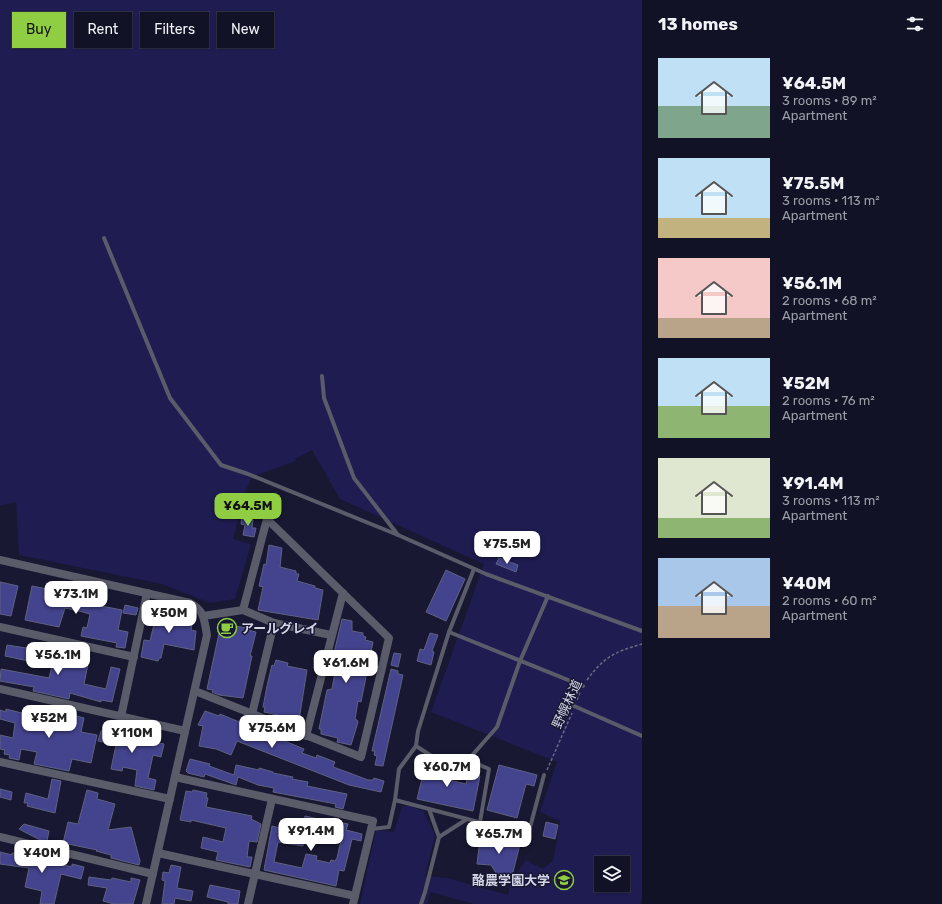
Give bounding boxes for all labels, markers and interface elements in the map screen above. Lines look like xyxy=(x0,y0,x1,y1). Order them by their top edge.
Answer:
chip: Buy xyxy=(12,12,66,48)
chip: Rent xyxy=(74,12,132,48)
chip: Filters xyxy=(140,12,209,48)
chip: New xyxy=(217,12,274,48)
icon: filters xyxy=(904,13,926,35)
text: 13 homes xyxy=(658,14,738,34)
text: ¥64.5M xyxy=(782,73,846,93)
icon: home xyxy=(690,74,738,122)
text: 3 rooms · 89 m² xyxy=(782,93,877,108)
text: Apartment xyxy=(782,108,847,123)
text: ¥75.5M xyxy=(782,173,844,193)
icon: home xyxy=(690,174,738,222)
text: 3 rooms · 113 m² xyxy=(782,193,880,208)
text: Apartment xyxy=(782,208,847,223)
text: ¥56.1M xyxy=(782,273,842,293)
icon: home xyxy=(690,274,738,322)
text: 2 rooms · 68 m² xyxy=(782,293,877,308)
text: Apartment xyxy=(782,308,847,323)
text: ¥52M xyxy=(782,373,830,393)
icon: home xyxy=(690,374,738,422)
text: 2 rooms · 76 m² xyxy=(782,393,875,408)
text: Apartment xyxy=(782,408,847,423)
text: ¥91.4M xyxy=(782,473,843,493)
icon: home xyxy=(690,474,738,522)
pin: ¥64.5M xyxy=(215,493,281,527)
text: 3 rooms · 113 m² xyxy=(782,493,880,508)
text: ¥64.5M xyxy=(223,498,273,513)
text: Apartment xyxy=(782,508,847,523)
pin: ¥75.5M xyxy=(474,531,540,565)
text: ¥75.5M xyxy=(483,536,531,551)
text: ¥40M xyxy=(782,573,831,593)
icon: home xyxy=(690,574,738,622)
pin: ¥73.1M xyxy=(43,581,109,615)
text: ¥73.1M xyxy=(53,586,99,601)
text: 2 rooms · 60 m² xyxy=(782,593,877,608)
pin: ¥50M xyxy=(145,600,193,634)
text: ¥50M xyxy=(151,605,187,620)
text: Apartment xyxy=(782,608,847,623)
cafe icon: アールグレイ xyxy=(216,617,238,639)
place label: アールグレイ xyxy=(241,621,318,636)
pin: ¥56.1M xyxy=(25,642,91,676)
text: ¥56.1M xyxy=(35,647,81,662)
pin: ¥61.6M xyxy=(313,650,379,684)
text: ¥61.6M xyxy=(323,655,369,670)
street label: 野幌林道 xyxy=(549,677,585,731)
pin: ¥52M xyxy=(25,705,73,739)
text: ¥52M xyxy=(31,710,67,725)
pin: ¥75.6M xyxy=(239,715,305,749)
pin: ¥110M xyxy=(104,720,160,754)
text: ¥75.6M xyxy=(248,720,296,735)
text: ¥110M xyxy=(111,725,153,740)
pin: ¥60.7M xyxy=(414,754,480,788)
text: ¥60.7M xyxy=(423,759,471,774)
pin: ¥91.4M xyxy=(278,818,344,852)
pin: ¥65.7M xyxy=(466,821,532,855)
text: ¥91.4M xyxy=(288,823,335,838)
text: ¥65.7M xyxy=(475,826,523,841)
pin: ¥40M xyxy=(18,840,66,874)
text: ¥40M xyxy=(23,845,61,860)
map controls xyxy=(594,856,630,892)
button: layers xyxy=(594,856,630,892)
school or university icon: 酪農学園大学 xyxy=(553,869,575,891)
place label: 酪農学園大学 xyxy=(472,873,550,888)

